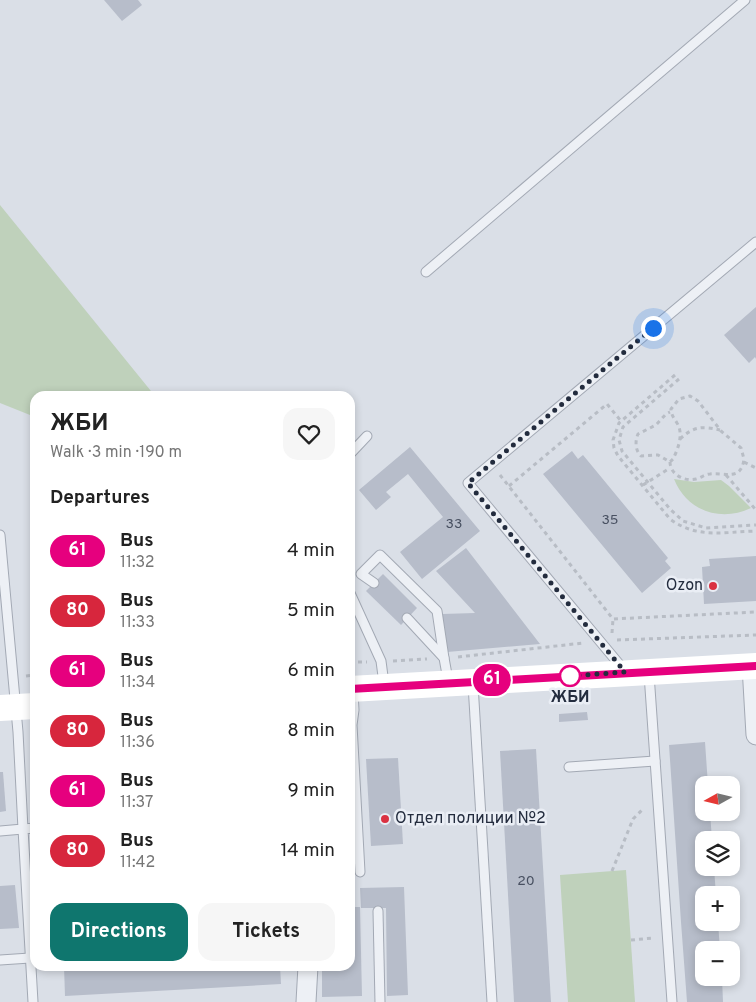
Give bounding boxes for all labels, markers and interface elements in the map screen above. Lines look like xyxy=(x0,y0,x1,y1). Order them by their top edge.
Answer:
your location xyxy=(641,316,666,341)
button: heart xyxy=(283,408,335,460)
text: ЖБИ xyxy=(50,409,109,439)
text: Walk · 3 min · 190 m xyxy=(50,443,182,463)
text: Departures xyxy=(50,486,150,510)
house number: 35 xyxy=(601,512,619,529)
house number: 33 xyxy=(446,516,462,533)
text: Bus xyxy=(120,529,154,553)
text: 61 xyxy=(68,539,87,562)
text: 4 min xyxy=(287,539,335,563)
text: 11:32 xyxy=(120,553,155,573)
place label: Ozon xyxy=(666,576,703,596)
marker: Ozon xyxy=(707,580,719,592)
text: Bus xyxy=(120,589,154,613)
text: 80 xyxy=(66,599,89,622)
text: 5 min xyxy=(287,599,335,623)
text: 11:33 xyxy=(120,613,155,633)
text: Bus xyxy=(120,649,154,673)
text: 61 xyxy=(68,659,87,682)
text: 6 min xyxy=(288,659,335,683)
line badge: 61 xyxy=(470,664,514,696)
marker: ЖБИ xyxy=(559,665,581,687)
text: 61 xyxy=(483,668,501,691)
text: 11:34 xyxy=(120,673,155,693)
place label: ЖБИ xyxy=(550,688,590,708)
text: Bus xyxy=(120,709,154,733)
text: 80 xyxy=(66,719,89,742)
text: 8 min xyxy=(287,719,335,743)
text: 11:36 xyxy=(120,733,155,753)
text: Bus xyxy=(120,769,154,793)
north arrow xyxy=(695,776,740,821)
map controls xyxy=(695,776,740,986)
text: 61 xyxy=(68,779,87,802)
text: 9 min xyxy=(288,779,335,803)
text: 11:37 xyxy=(120,793,153,813)
place label: Отдел полиции №2 xyxy=(395,809,546,829)
marker: Отдел полиции №2 xyxy=(379,813,391,825)
text: Bus xyxy=(120,829,154,853)
button: layers xyxy=(695,831,740,876)
text: 80 xyxy=(66,839,89,862)
text: 14 min xyxy=(280,839,335,863)
text: 11:42 xyxy=(120,853,155,873)
house number: 20 xyxy=(517,873,535,890)
button: + xyxy=(695,886,740,931)
button: Directions xyxy=(50,903,188,961)
button: Tickets xyxy=(198,903,335,961)
button: − xyxy=(695,941,740,986)

